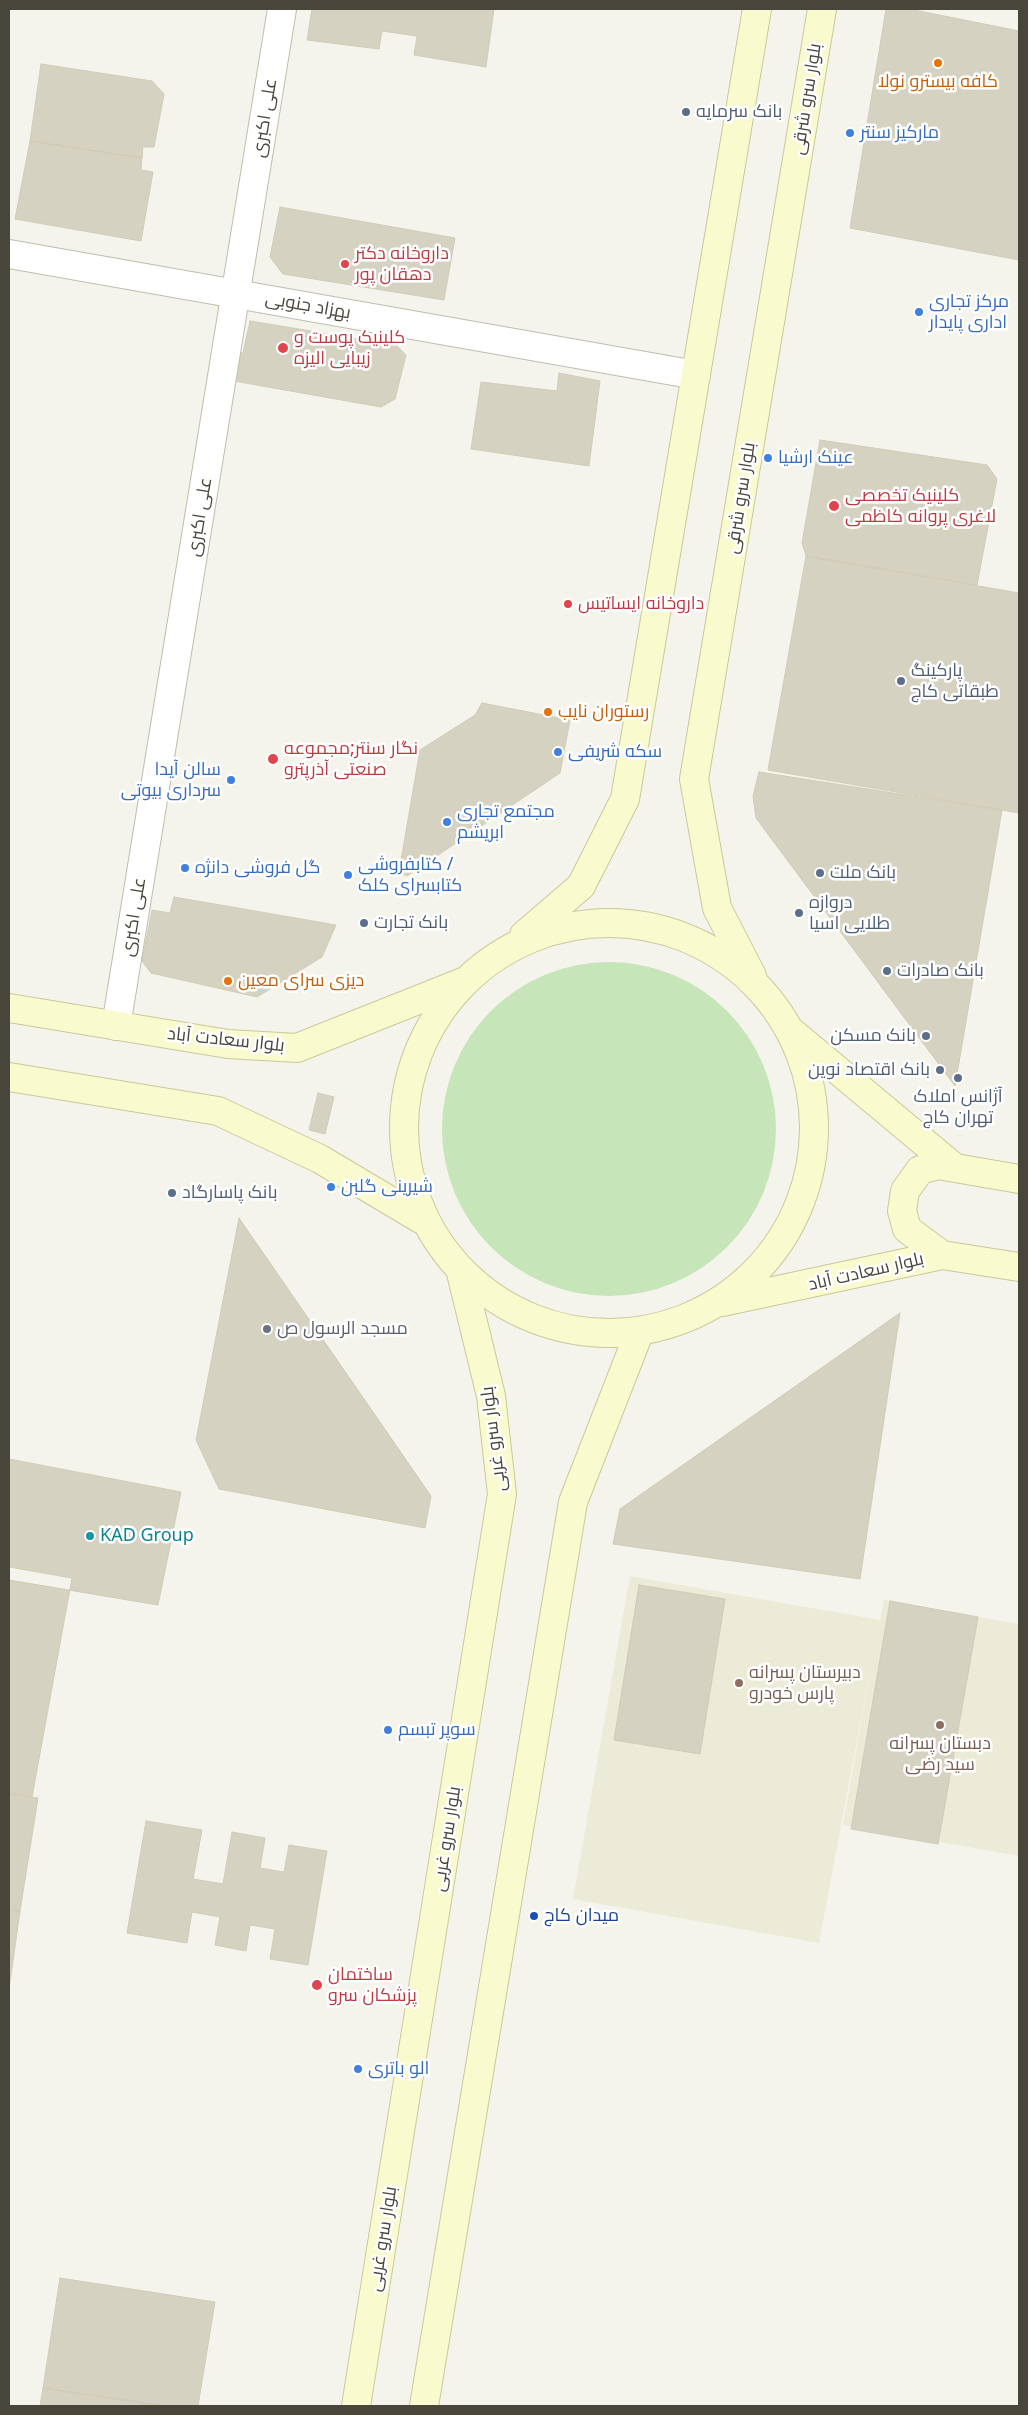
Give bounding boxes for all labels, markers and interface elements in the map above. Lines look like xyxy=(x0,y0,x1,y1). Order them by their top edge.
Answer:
street label: بلوار سرو شرقی xyxy=(788,42,826,156)
marker: کافه بیسترو نولا xyxy=(932,57,944,69)
place label: کافه بیسترو نولا xyxy=(878,71,998,93)
street label: علی اکبری xyxy=(248,77,282,159)
place label: بانک سرمایه xyxy=(696,101,782,123)
marker: بانک سرمایه xyxy=(680,106,692,118)
place label: مارکیز سنتر xyxy=(860,122,939,144)
marker: مارکیز سنتر xyxy=(844,127,856,139)
place label: داروخانه دکتر دهقان پور xyxy=(355,243,449,286)
marker: داروخانه دکتر دهقان پور xyxy=(339,258,351,270)
street label: بهزاد جنوبی xyxy=(263,288,353,324)
place label: مرکز تجاری اداری پایدار xyxy=(929,291,1009,334)
marker: مرکز تجاری اداری پایدار xyxy=(913,306,925,318)
place label: کلینیک پوست و زیبایی الیزه xyxy=(294,327,405,369)
marker: کلینیک پوست و زیبایی الیزه xyxy=(276,341,290,355)
street label: بلوار سرو شرقی xyxy=(722,441,760,555)
place label: عینک ارشیا xyxy=(778,447,854,469)
marker: عینک ارشیا xyxy=(762,452,774,464)
street label: علی اکبری xyxy=(183,476,217,558)
place label: کلینیک تخصصی لاغری پروانه کاظمی xyxy=(845,485,996,528)
marker: کلینیک تخصصی لاغری پروانه کاظمی xyxy=(827,499,841,513)
place label: داروخانه ایساتیس xyxy=(578,593,704,615)
marker: داروخانه ایساتیس xyxy=(562,598,574,610)
place label: پارکینگ طبقاتی کاج xyxy=(911,660,999,702)
marker: پارکینگ طبقاتی کاج xyxy=(895,675,907,687)
place label: رستوران نایب xyxy=(558,701,649,723)
marker: رستوران نایب xyxy=(542,706,554,718)
place label: نگار سنتر;مجموعه صنعتی آذرپترو xyxy=(284,738,418,781)
place label: سکه شریفی xyxy=(568,741,662,763)
marker: سکه شریفی xyxy=(552,746,564,758)
marker: نگار سنتر;مجموعه صنعتی آذرپترو xyxy=(266,752,280,766)
place label: سالن آیدا سرداری بیوتی xyxy=(121,759,221,802)
marker: سالن آیدا سرداری بیوتی xyxy=(225,774,237,786)
place label: مجتمع تجاری ابریشم xyxy=(457,801,555,844)
marker: مجتمع تجاری ابریشم xyxy=(441,816,453,828)
place label: کتابفروشی / کتابسرای کلک xyxy=(358,854,462,896)
place label: گل فروشی دانژه xyxy=(195,857,320,879)
marker: گل فروشی دانژه xyxy=(179,862,191,874)
place label: بانک ملت xyxy=(830,862,896,884)
marker: بانک ملت xyxy=(814,867,826,879)
marker: کتابفروشی / کتابسرای کلک xyxy=(342,869,354,881)
street label: علی اکبری xyxy=(117,876,151,958)
place label: دروازه طلایی اسیا xyxy=(809,892,890,934)
marker: دروازه طلایی اسیا xyxy=(793,907,805,919)
place label: بانک تجارت xyxy=(374,912,448,934)
marker: بانک تجارت xyxy=(358,917,370,929)
place label: بانک صادرات xyxy=(897,960,984,982)
marker: بانک صادرات xyxy=(881,965,893,977)
place label: دیزی سرای معین xyxy=(238,970,364,992)
marker: دیزی سرای معین xyxy=(222,975,234,987)
street label: بلوار سعادت آباد xyxy=(166,1023,286,1057)
place label: بانک مسکن xyxy=(830,1025,916,1047)
marker: بانک مسکن xyxy=(920,1030,932,1042)
place label: بانک اقتصاد نوین xyxy=(808,1059,930,1081)
marker: بانک اقتصاد نوین xyxy=(934,1064,946,1076)
marker: آژانس املاک تهران کاج xyxy=(952,1072,964,1084)
place label: آژانس املاک تهران کاج xyxy=(914,1086,1002,1128)
place label: شیرینی گلبن xyxy=(341,1176,433,1198)
marker: شیرینی گلبن xyxy=(325,1181,337,1193)
place label: بانک پاسارگاد xyxy=(182,1182,278,1204)
marker: بانک پاسارگاد xyxy=(166,1187,178,1199)
street label: بلوار سعادت آباد xyxy=(806,1248,926,1296)
place label: مسجد الرسول ص xyxy=(277,1318,408,1340)
marker: مسجد الرسول ص xyxy=(261,1323,273,1335)
street label: بلوار سرو غربی xyxy=(477,1385,511,1493)
place label: KAD Group xyxy=(100,1525,194,1547)
marker: KAD Group xyxy=(84,1530,96,1542)
place label: دبیرستان پسرانه پارس خودرو xyxy=(749,1662,861,1705)
marker: دبیرستان پسرانه پارس خودرو xyxy=(733,1677,745,1689)
place label: سوپر تبسم xyxy=(398,1719,476,1741)
marker: دبستان پسرانه سید رضی xyxy=(934,1719,946,1731)
marker: سوپر تبسم xyxy=(382,1724,394,1736)
place label: دبستان پسرانه سید رضی xyxy=(889,1733,991,1776)
street label: بلوار سرو غربی xyxy=(428,1785,466,1893)
place label: میدان کاج xyxy=(544,1905,619,1927)
marker: میدان کاج xyxy=(528,1910,540,1922)
place label: ساختمان پزشکان سرو xyxy=(328,1964,417,2006)
marker: ساختمان پزشکان سرو xyxy=(310,1978,324,1992)
place label: الو باتری xyxy=(368,2058,429,2080)
marker: الو باتری xyxy=(352,2063,364,2075)
street label: بلوار سرو غربی xyxy=(364,2185,402,2293)

